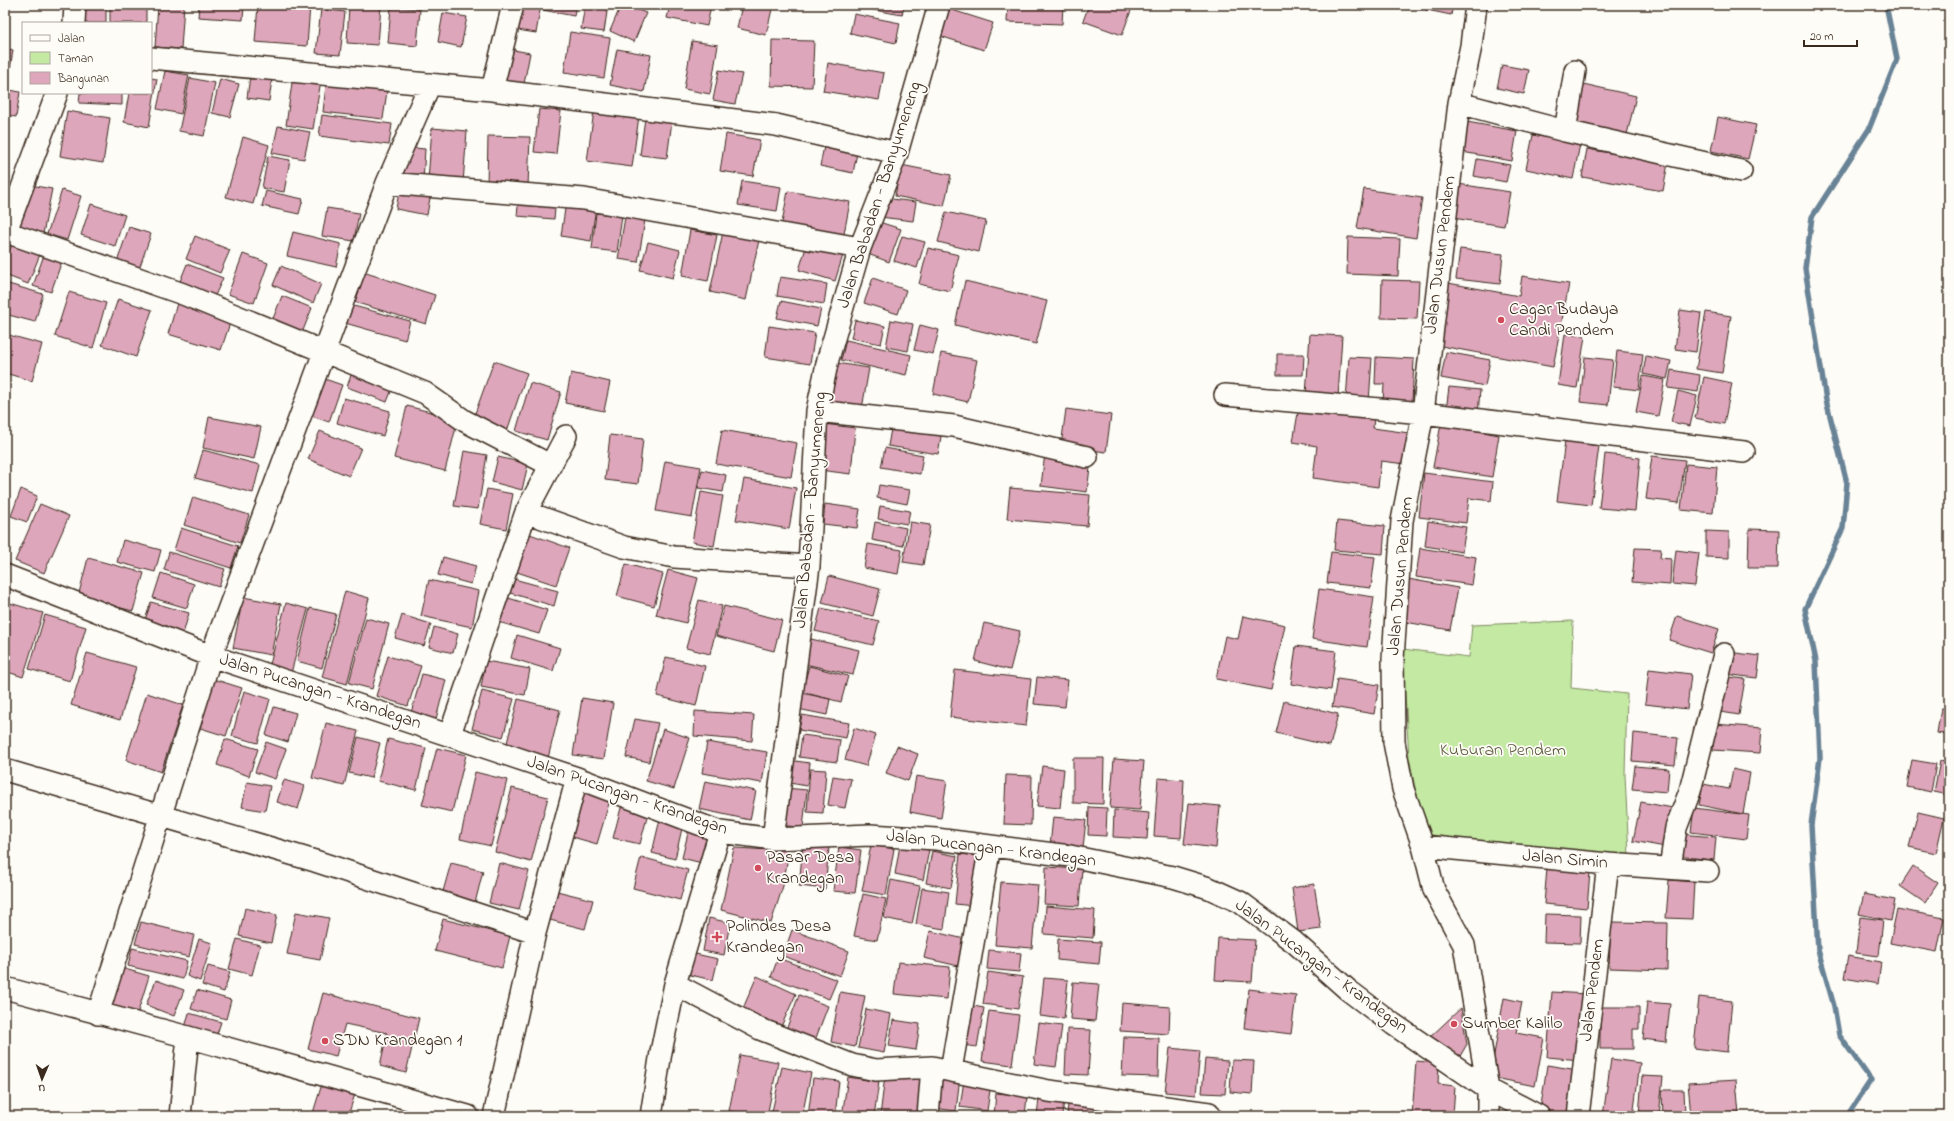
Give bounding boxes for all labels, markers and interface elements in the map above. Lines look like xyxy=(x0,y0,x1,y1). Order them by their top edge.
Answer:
legend xyxy=(22,22,152,94)
scale bar xyxy=(1804,22,1857,48)
text: 20 m xyxy=(1810,28,1833,46)
text: Jalan xyxy=(58,30,85,48)
text: Taman xyxy=(58,50,93,68)
text: Bangunan xyxy=(57,70,109,89)
street label: Jalan Babadan - Banyumeneng xyxy=(831,78,930,312)
street label: Jalan Dusun Pendem xyxy=(1418,174,1464,336)
place label: Cagar Budaya Candi Pendem xyxy=(1509,297,1618,344)
marker: Cagar Budaya Candi Pendem xyxy=(1496,315,1506,325)
street label: Jalan Babadan - Banyumeneng xyxy=(788,391,835,629)
street label: Jalan Dusun Pendem xyxy=(1381,495,1421,656)
street label: Jalan Pucangan - Krandegan xyxy=(215,647,424,738)
park label: Kuburan Pendem xyxy=(1440,738,1566,764)
street label: Jalan Pucangan - Krandegan xyxy=(523,749,731,844)
street label: Jalan Pucangan - Krandegan xyxy=(885,823,1097,876)
street label: Jalan Simin xyxy=(1521,843,1609,877)
place label: Pasar Desa Krandegan xyxy=(766,845,854,893)
marker: Pasar Desa Krandegan xyxy=(753,863,763,873)
street label: Jalan Pucangan - Krandegan xyxy=(1228,893,1413,1042)
place label: Polindes Desa Krandegan xyxy=(726,914,831,962)
marker: Polindes Desa Krandegan xyxy=(711,931,723,943)
street label: Jalan Pendem xyxy=(1574,937,1612,1043)
place label: Sumber Kalilo xyxy=(1462,1011,1563,1037)
marker: Sumber Kalilo xyxy=(1449,1019,1459,1029)
place label: SDN Krandegan 1 xyxy=(333,1028,463,1055)
marker: SDN Krandegan 1 xyxy=(320,1036,330,1046)
north arrow xyxy=(22,1059,62,1099)
text: U xyxy=(38,1080,45,1096)

